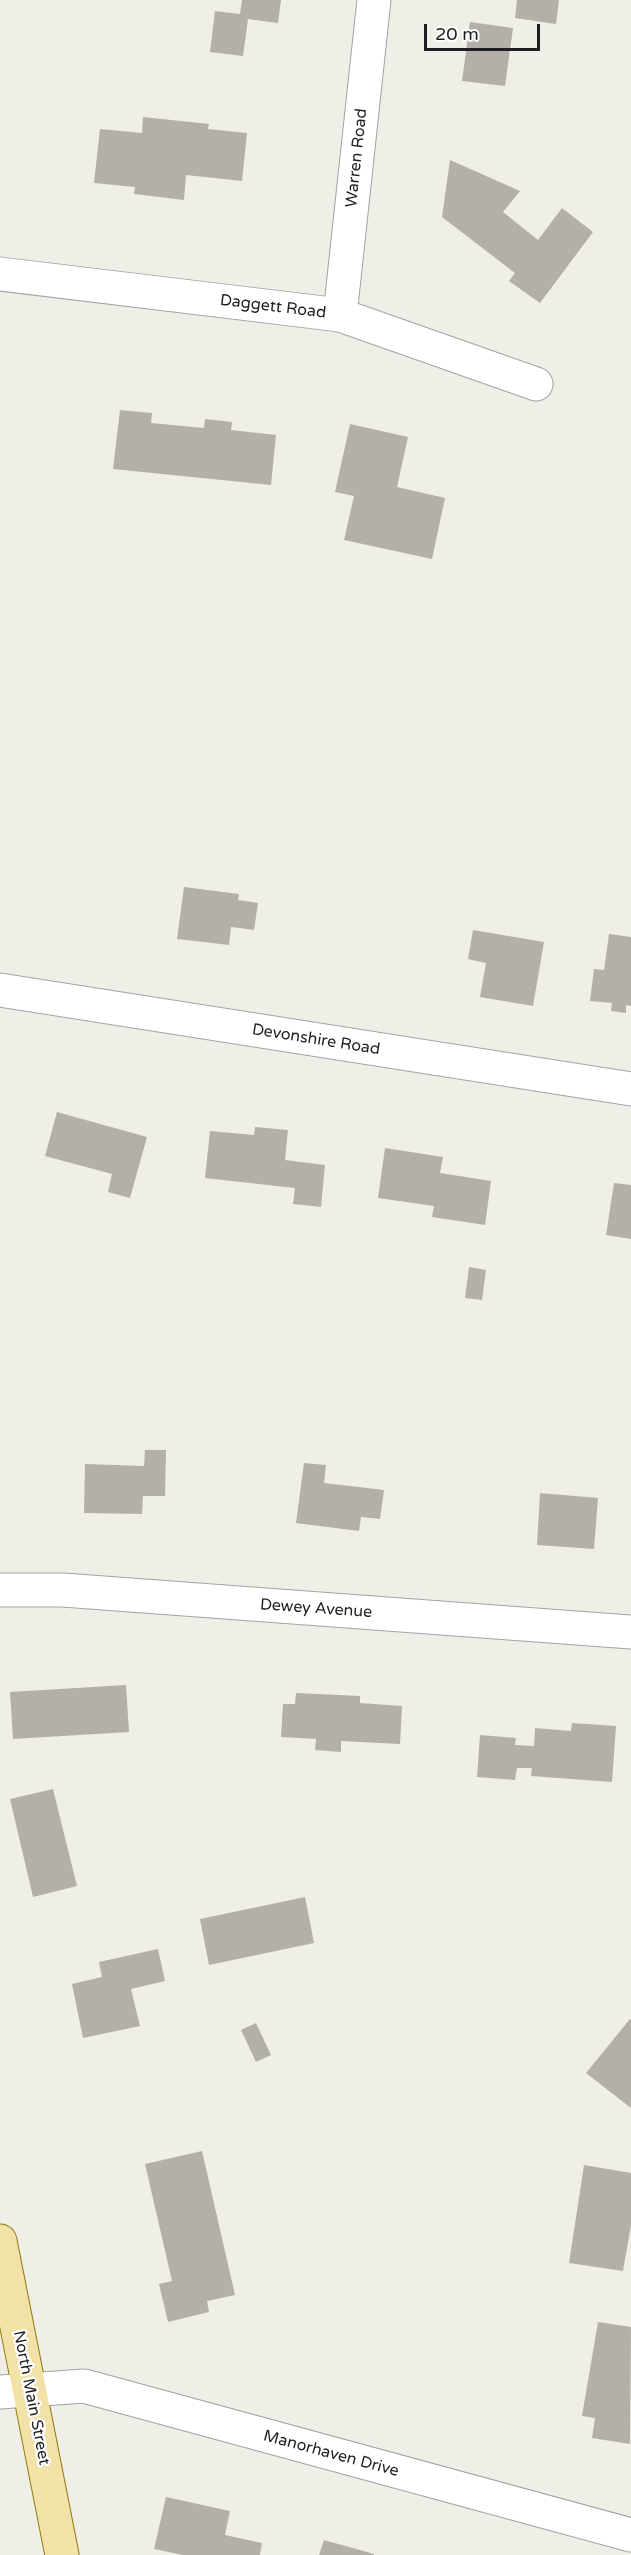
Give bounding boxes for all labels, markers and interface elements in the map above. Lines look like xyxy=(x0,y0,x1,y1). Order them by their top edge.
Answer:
scale bar xyxy=(427,12,542,50)
text: 20 m xyxy=(435,23,479,45)
street label: Warren Road xyxy=(342,107,372,209)
street label: Daggett Road xyxy=(219,291,327,323)
street label: Devonshire Road xyxy=(251,1020,381,1060)
street label: Dewey Avenue xyxy=(259,1596,373,1622)
street label: North Main Street xyxy=(9,2329,53,2467)
street label: Manorhaven Drive xyxy=(261,2427,401,2481)

